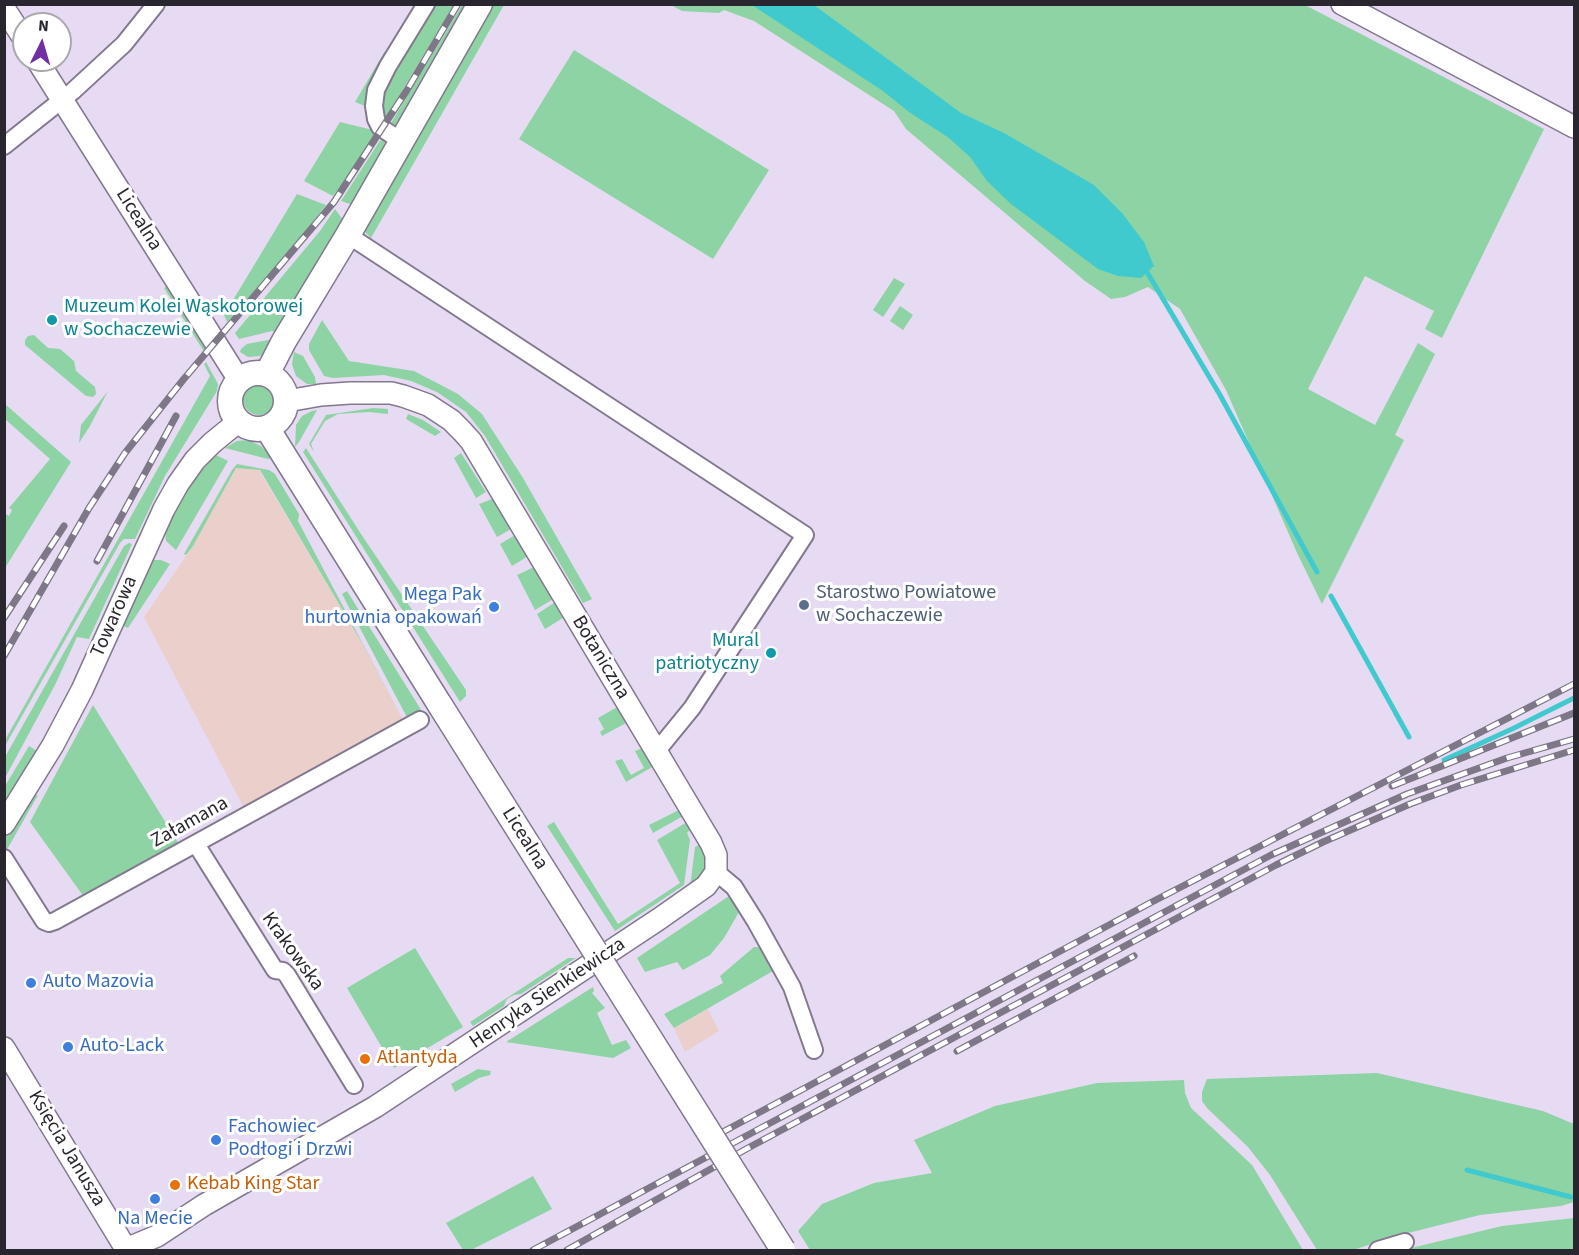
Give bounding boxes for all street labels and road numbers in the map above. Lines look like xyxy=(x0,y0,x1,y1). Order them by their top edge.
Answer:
street label: Licealna xyxy=(109,184,167,256)
street label: Towarowa xyxy=(87,573,143,661)
street label: Botaniczna xyxy=(566,612,634,704)
street label: Załamana xyxy=(147,792,233,854)
street label: Licealna xyxy=(495,803,553,875)
street label: Krakowska xyxy=(256,908,328,996)
street label: Henryka Sienkiewicza xyxy=(466,933,630,1055)
street label: Księcia Janusza xyxy=(22,1087,110,1211)

